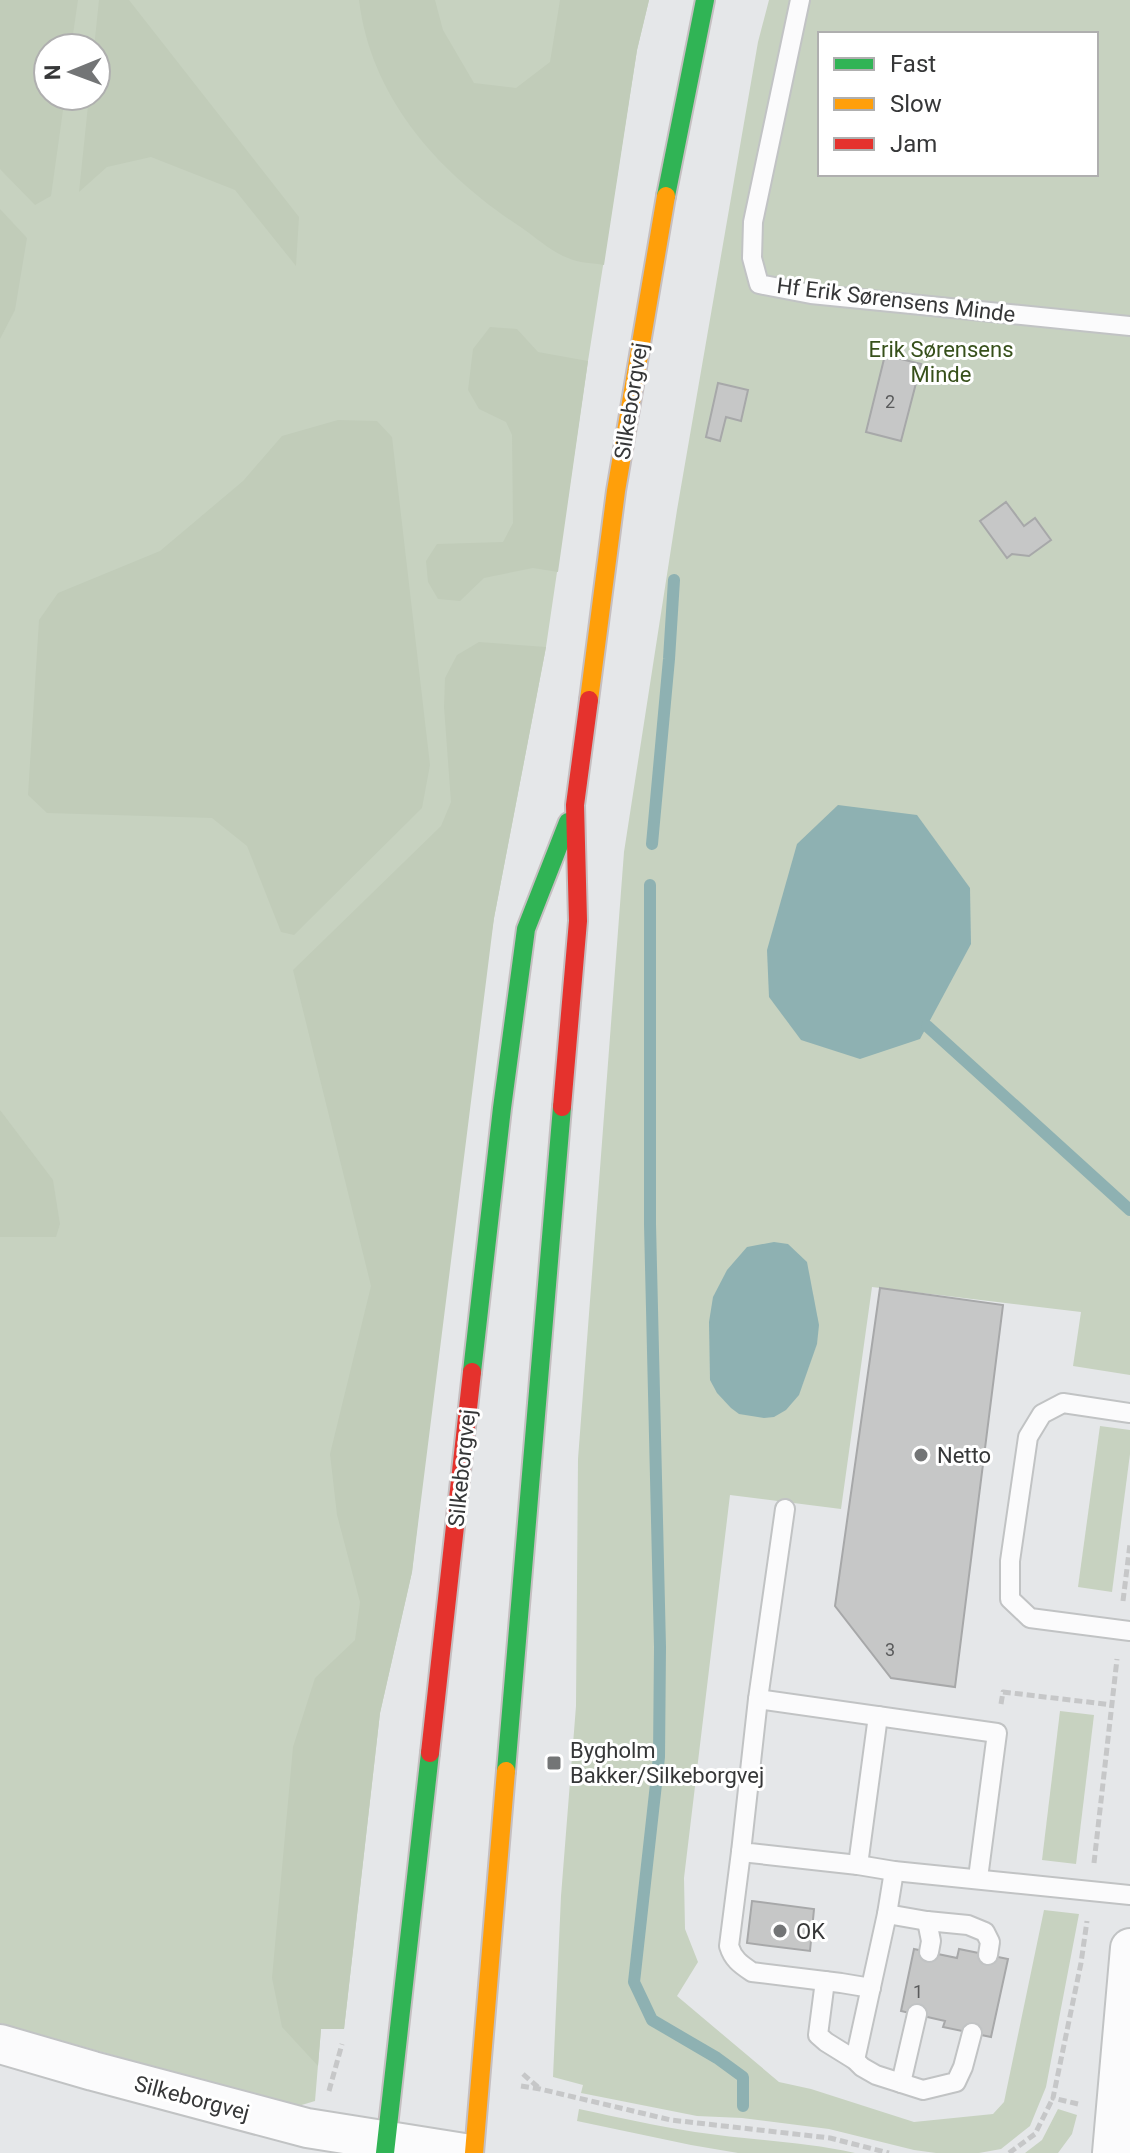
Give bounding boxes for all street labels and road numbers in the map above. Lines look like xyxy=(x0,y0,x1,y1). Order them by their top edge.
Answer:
street label: Hf Erik Sørensens Minde xyxy=(775,273,1017,327)
street label: Silkeborgvej xyxy=(609,341,653,461)
street label: Silkeborgvej xyxy=(443,1408,481,1528)
street label: Silkeborgvej xyxy=(132,2071,252,2125)

